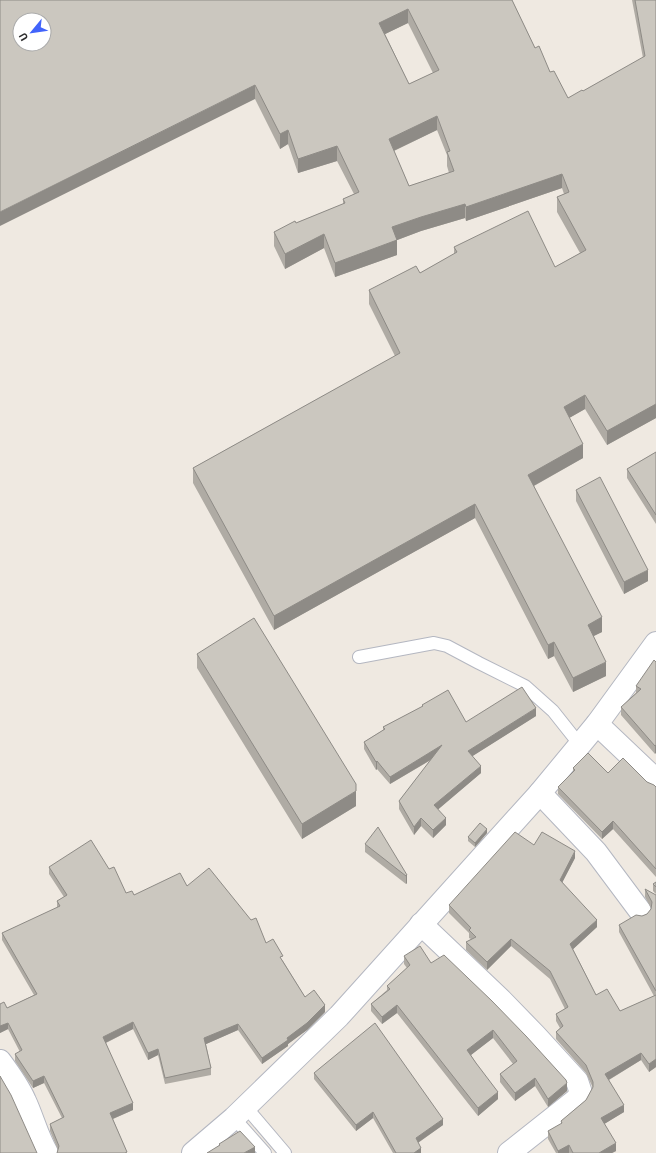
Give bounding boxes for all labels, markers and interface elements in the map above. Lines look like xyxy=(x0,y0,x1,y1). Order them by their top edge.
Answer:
north arrow xyxy=(12,12,52,52)
text: U xyxy=(15,31,30,43)

